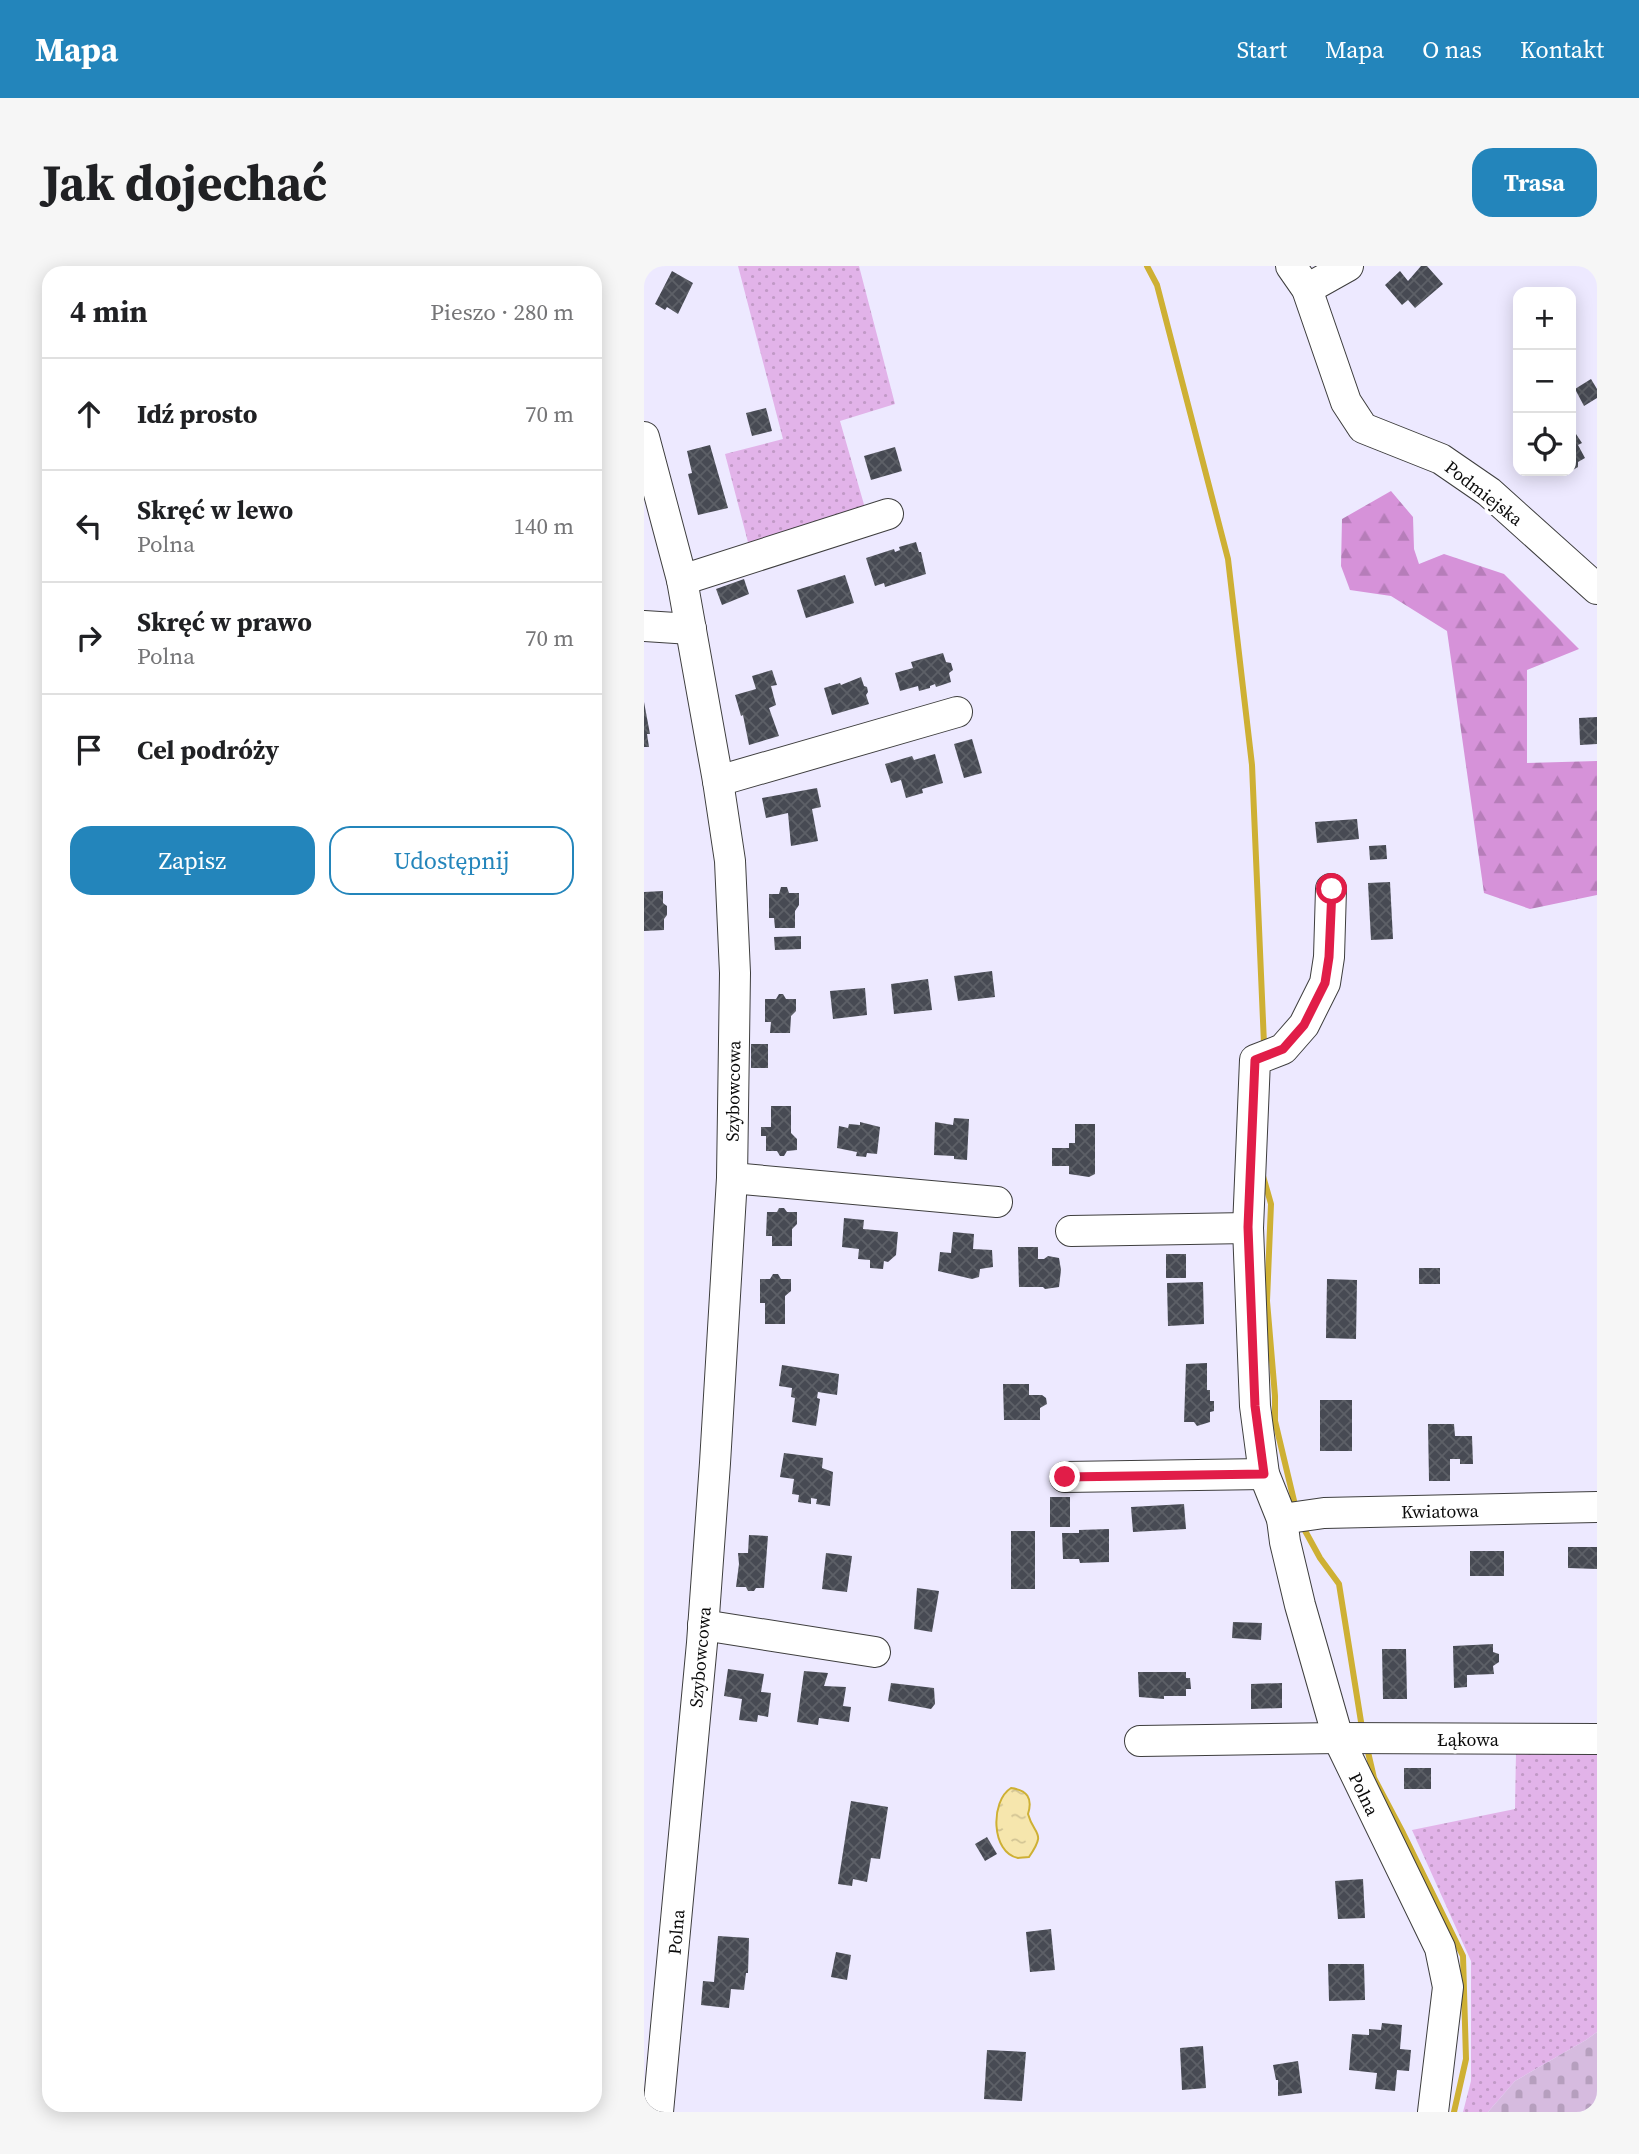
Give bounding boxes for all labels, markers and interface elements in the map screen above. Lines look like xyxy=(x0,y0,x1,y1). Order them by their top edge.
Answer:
text: Mapa xyxy=(35,27,118,72)
text: Start xyxy=(1237,33,1287,66)
text: Mapa xyxy=(1325,33,1384,66)
text: O nas xyxy=(1422,33,1482,66)
text: Kontakt xyxy=(1520,33,1604,66)
button: Trasa xyxy=(1472,148,1597,217)
text: Jak dojechać xyxy=(42,149,327,216)
map controls xyxy=(1513,287,1576,476)
button: + xyxy=(1513,287,1576,350)
text: 4 min xyxy=(70,291,148,332)
text: Pieszo · 280 m xyxy=(430,296,574,328)
button: − xyxy=(1513,350,1576,413)
icon: ahead xyxy=(70,395,108,433)
text: Idź prosto xyxy=(137,396,257,432)
text: 70 m xyxy=(525,398,574,430)
button: locate xyxy=(1513,413,1576,476)
street label: Podmiejska xyxy=(1440,455,1529,532)
text: Skręć w lewo xyxy=(137,492,293,528)
icon: left xyxy=(70,507,108,545)
text: 140 m xyxy=(513,510,574,542)
text: Polna xyxy=(137,528,195,560)
text: Skręć w prawo xyxy=(137,604,312,640)
icon: right xyxy=(70,619,108,657)
text: 70 m xyxy=(525,622,574,654)
text: Polna xyxy=(137,640,195,672)
icon: arrive xyxy=(70,731,108,769)
text: Cel podróży xyxy=(137,732,279,768)
button: Zapisz xyxy=(70,826,315,895)
button: Udostępnij xyxy=(329,826,574,895)
route start xyxy=(1316,873,1347,904)
street label: Szybowcowa xyxy=(720,1039,746,1142)
route end xyxy=(1049,1461,1080,1492)
street label: Kwiatowa xyxy=(1401,1498,1480,1524)
street label: Szybowcowa xyxy=(683,1605,717,1709)
street label: Łąkowa xyxy=(1437,1727,1500,1752)
street label: Polna xyxy=(1343,1768,1386,1821)
street label: Polna xyxy=(662,1907,691,1956)

